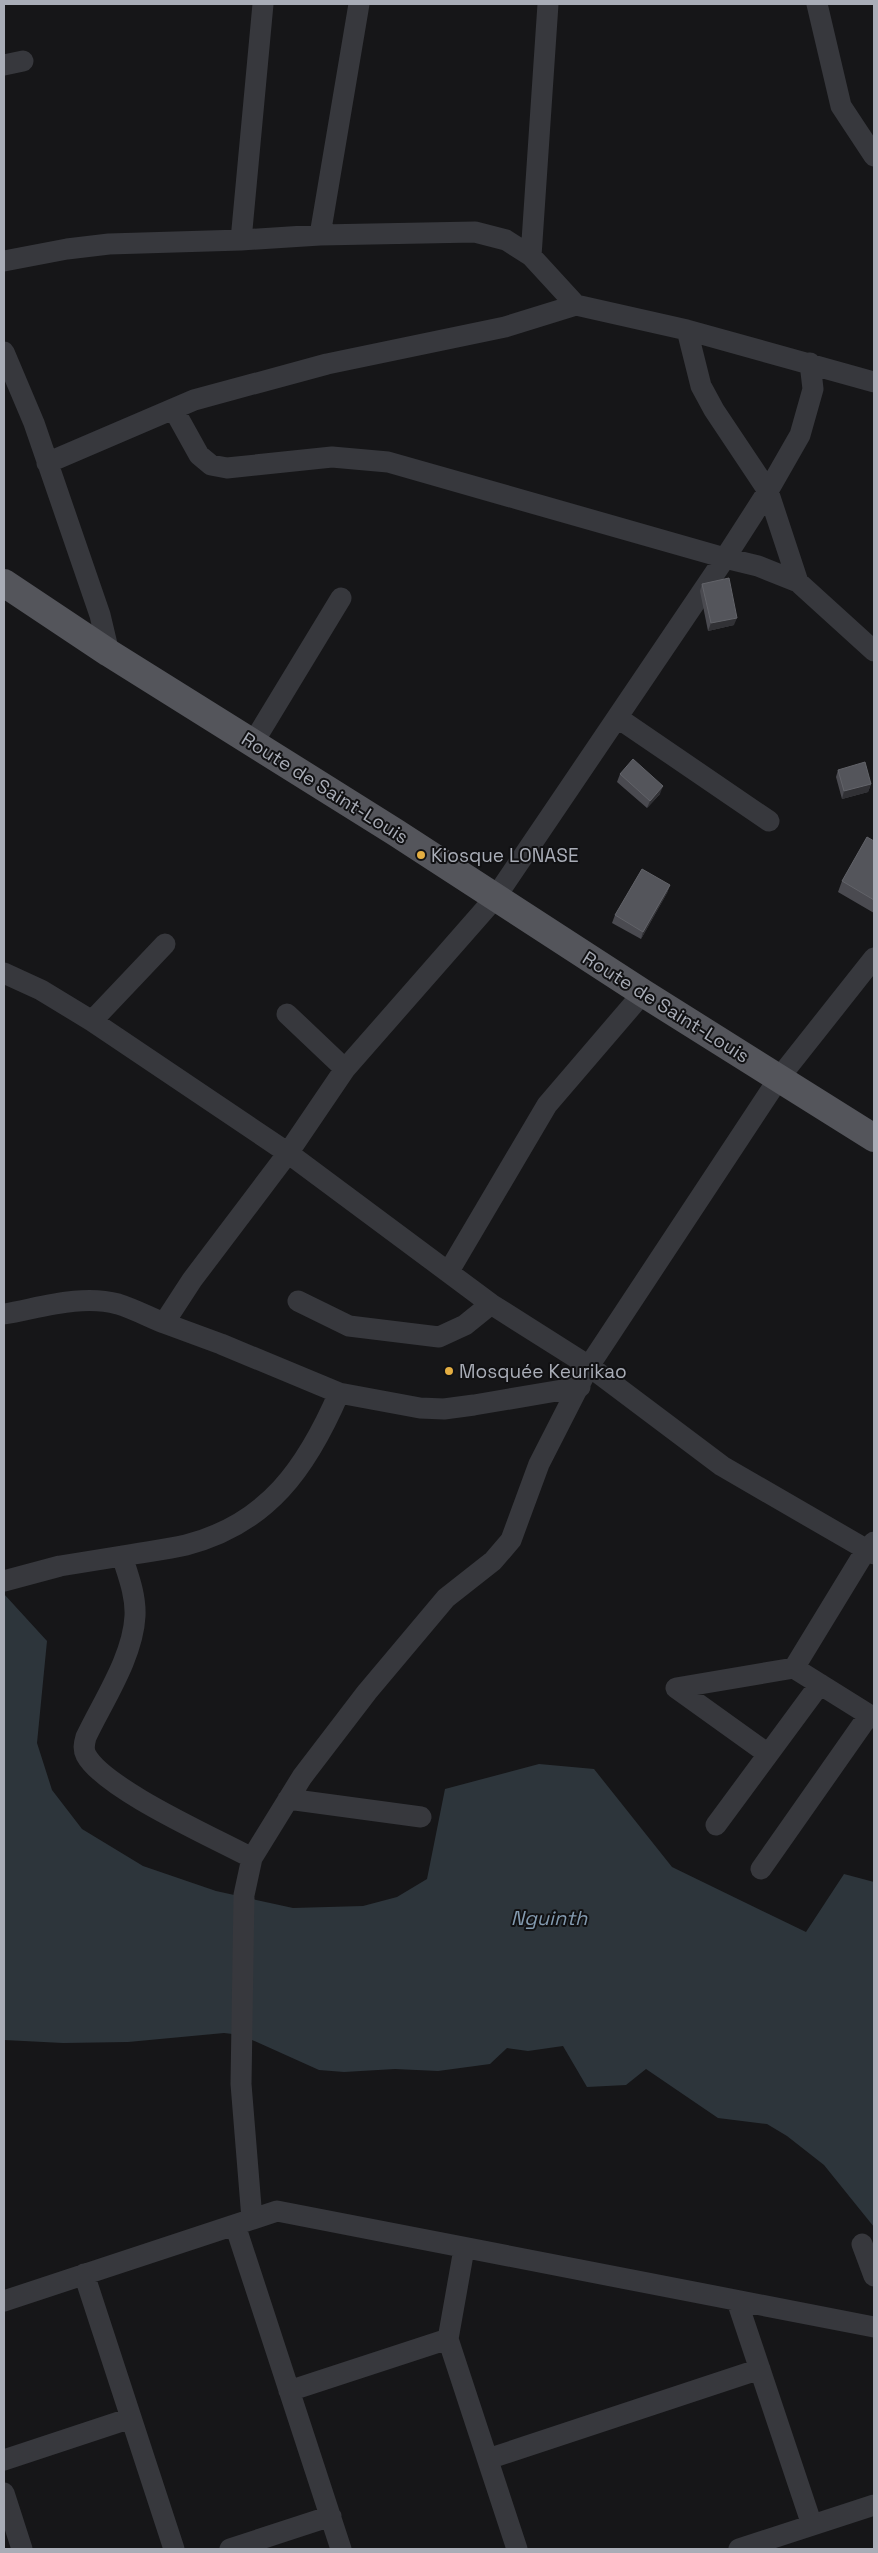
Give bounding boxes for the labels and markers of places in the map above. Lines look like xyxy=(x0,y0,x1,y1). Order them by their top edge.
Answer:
place label: Kiosque LONASE xyxy=(431,843,579,868)
marker: Kiosque LONASE xyxy=(415,849,427,861)
place label: Mosquée Keurikao xyxy=(459,1359,627,1384)
marker: Mosquée Keurikao xyxy=(443,1365,455,1377)

